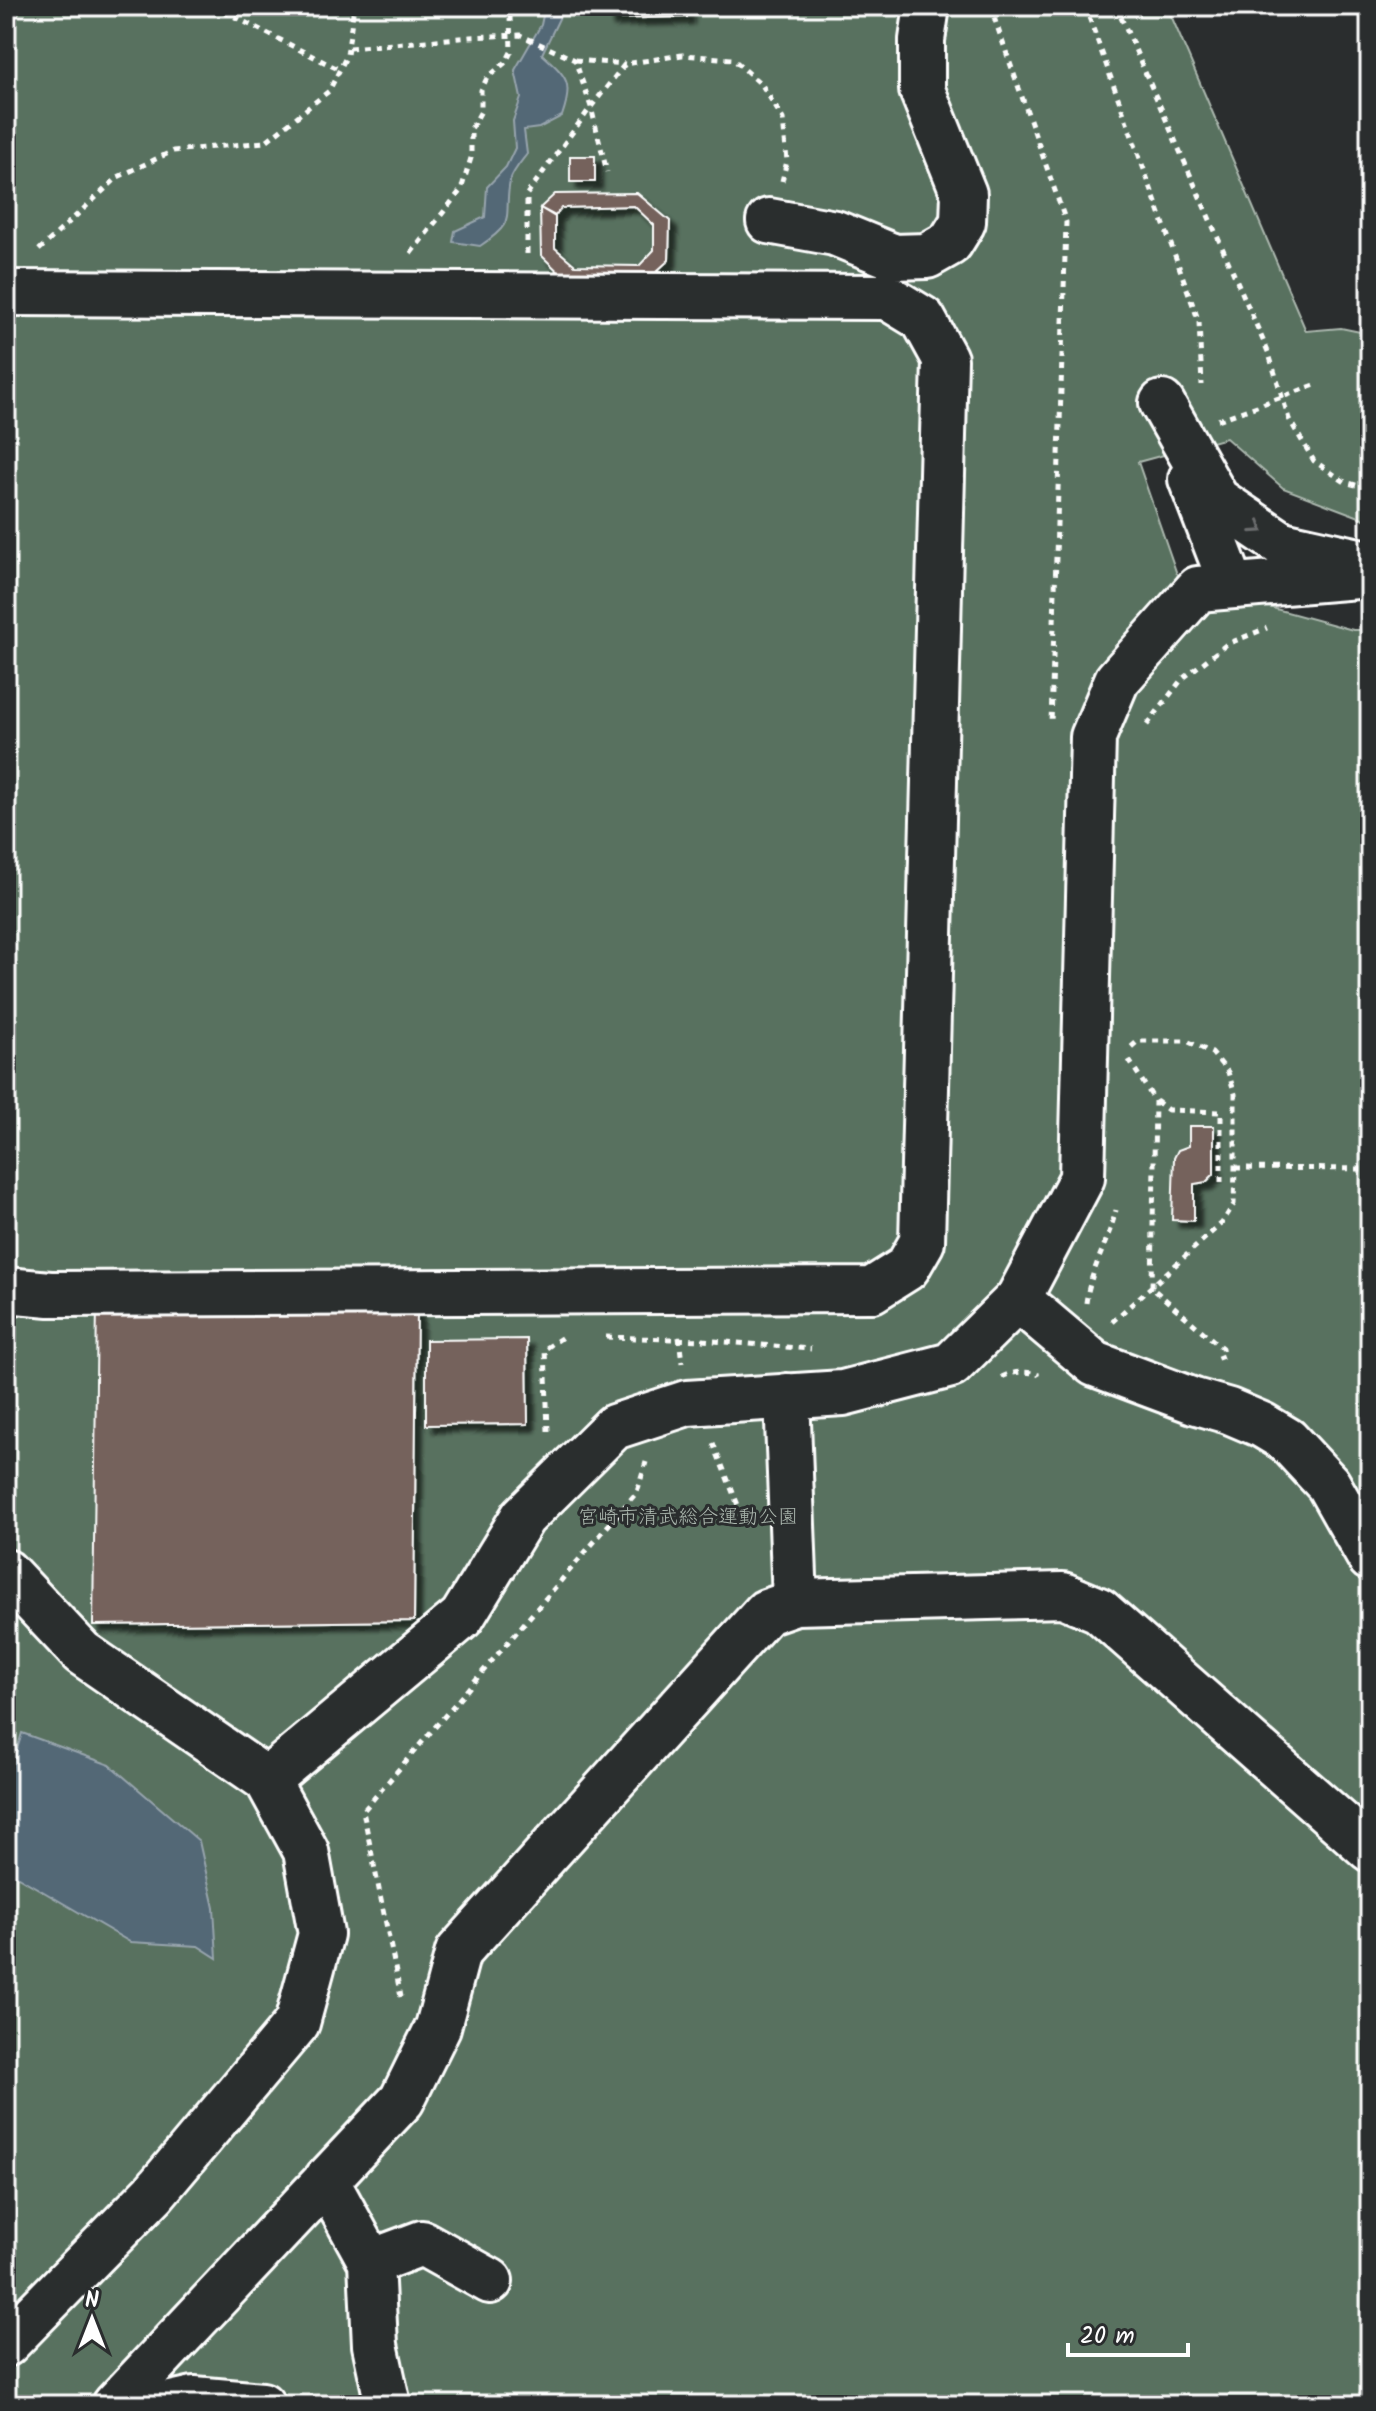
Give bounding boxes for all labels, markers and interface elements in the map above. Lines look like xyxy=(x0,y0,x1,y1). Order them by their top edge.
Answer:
one-way arrow xyxy=(1249,518,1263,533)
park label: 宮崎市清武総合運動公園 xyxy=(578,1502,798,1534)
north arrow xyxy=(52,2279,132,2359)
text: N xyxy=(85,2284,99,2319)
scale bar xyxy=(1068,2307,1188,2357)
text: 20 m xyxy=(1080,2317,1135,2356)

